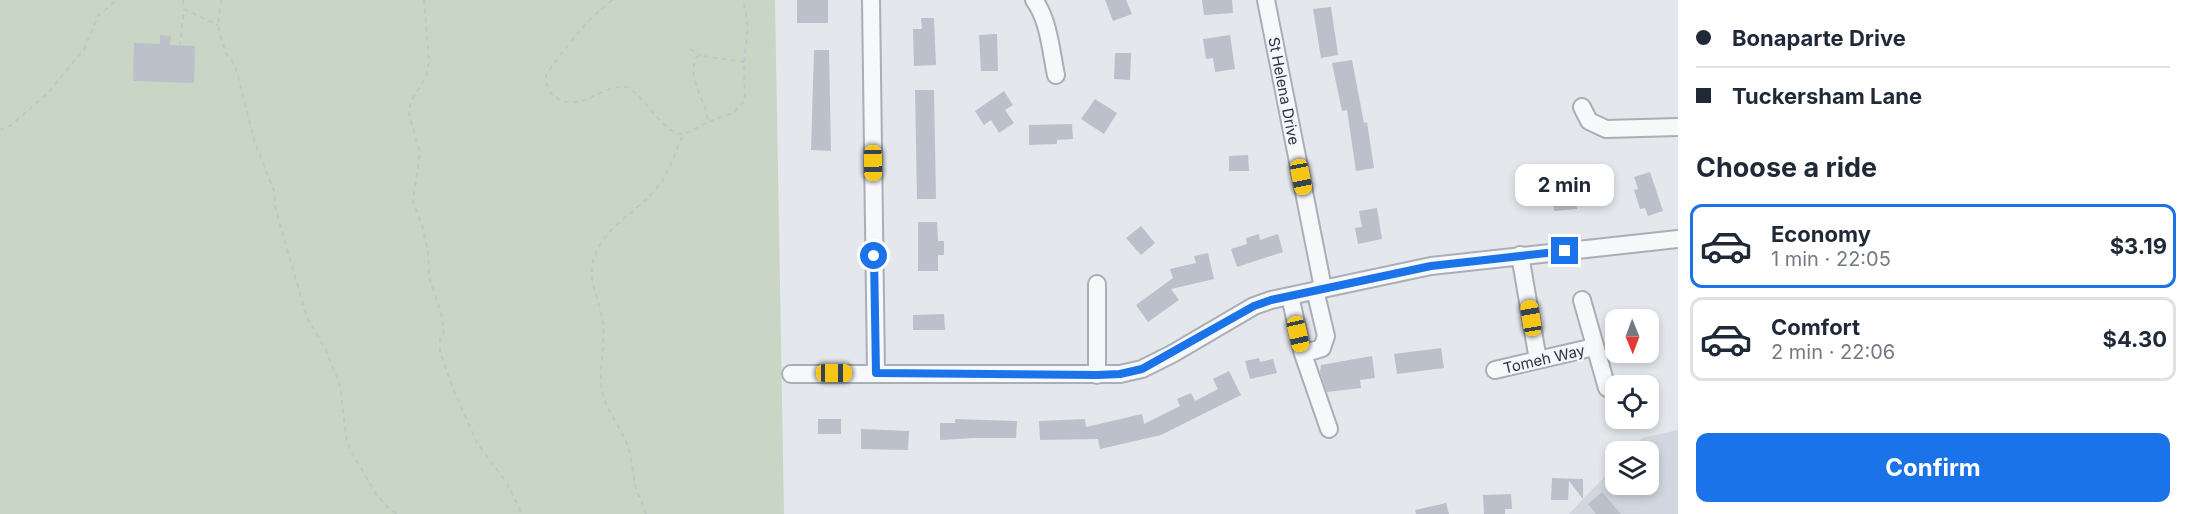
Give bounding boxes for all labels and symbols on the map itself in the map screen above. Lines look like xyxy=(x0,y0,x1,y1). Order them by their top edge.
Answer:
street label: St Helena Drive xyxy=(1264,35,1304,147)
car xyxy=(864,145,882,181)
car xyxy=(1289,158,1313,196)
callout: 2 min xyxy=(1516,164,1614,206)
route end xyxy=(1551,237,1578,264)
route start xyxy=(860,242,887,269)
car xyxy=(1519,299,1543,337)
north arrow xyxy=(1605,309,1659,363)
car xyxy=(1285,314,1311,354)
street label: Tomeh Way xyxy=(1501,340,1587,378)
car xyxy=(816,364,852,382)

